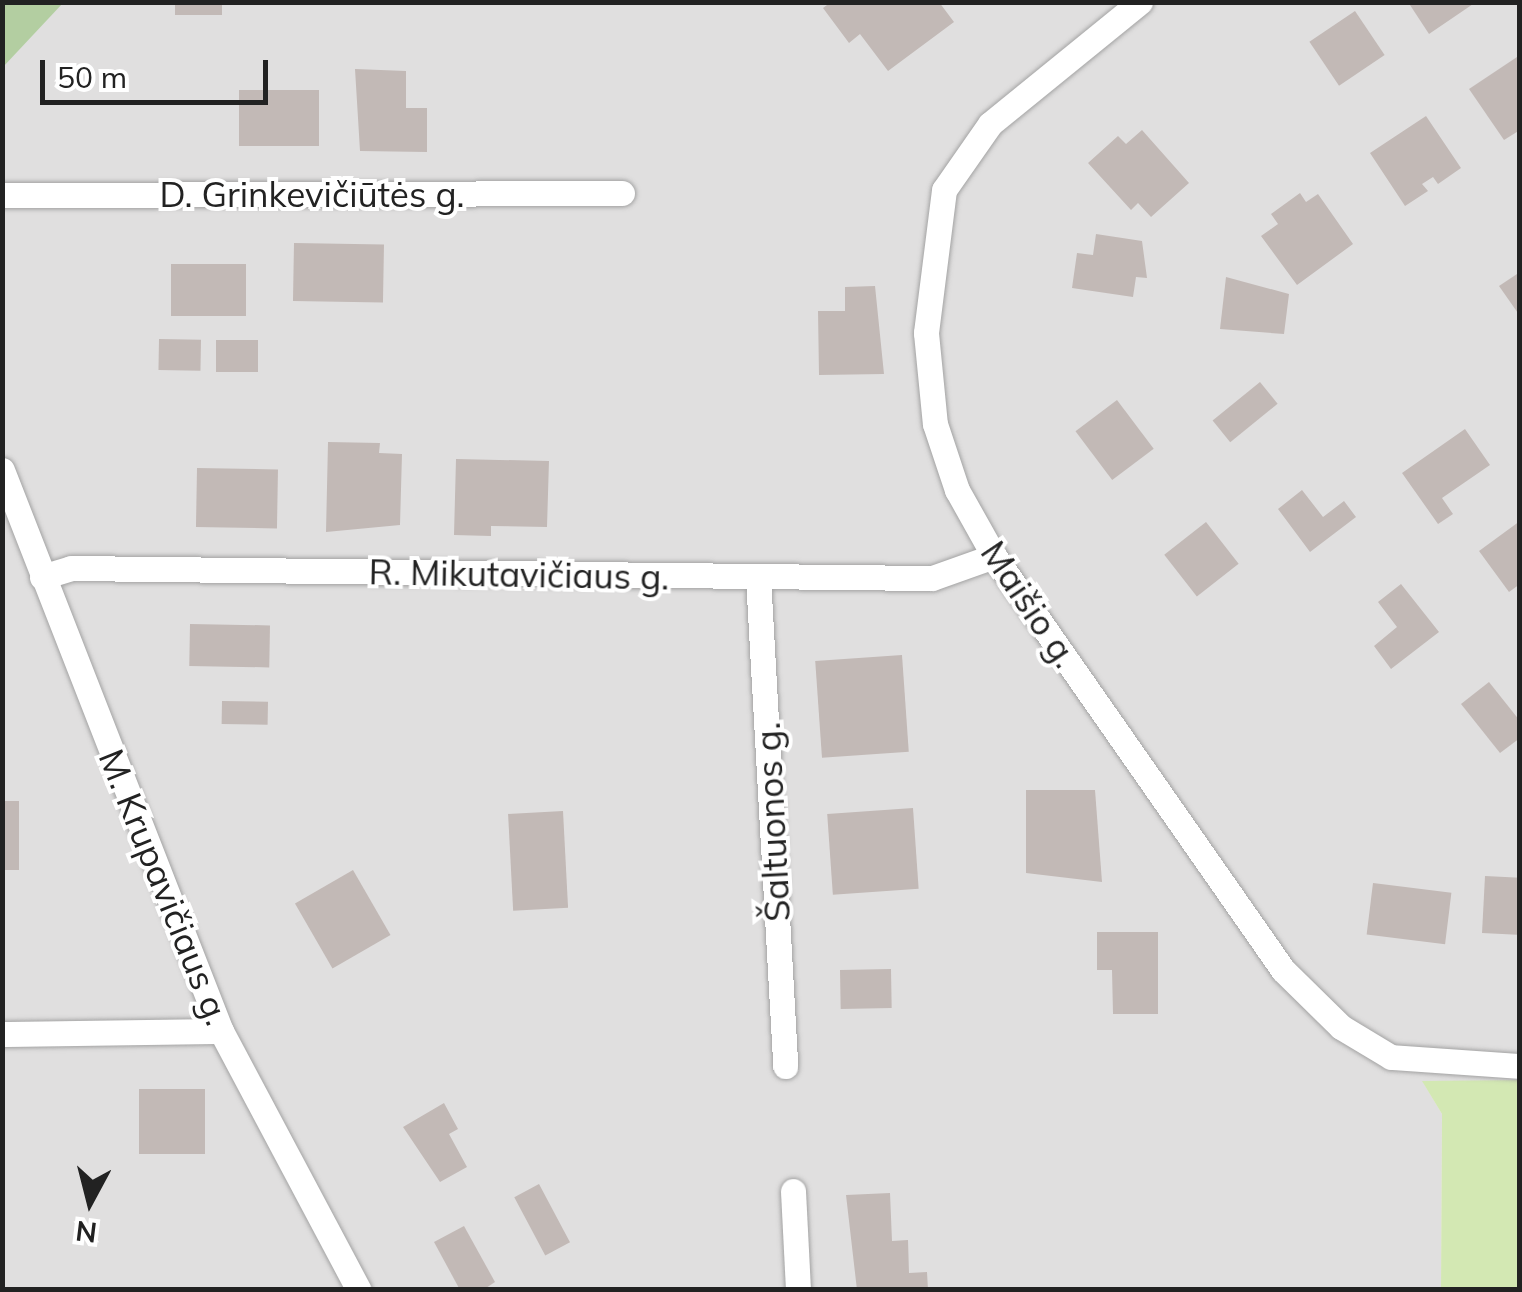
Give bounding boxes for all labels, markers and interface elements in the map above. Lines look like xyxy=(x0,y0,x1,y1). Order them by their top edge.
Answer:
scale bar xyxy=(45,40,272,102)
text: 50 m xyxy=(57,58,127,96)
street label: D. Grinkevičiūtės g. xyxy=(160,173,464,215)
street label: Maišio g. xyxy=(973,533,1087,675)
street label: R. Mikutavičiaus g. xyxy=(368,550,670,598)
street label: Šaltuonos g. xyxy=(746,721,798,923)
street label: M. Krupavičiaus g. xyxy=(91,743,239,1031)
north arrow xyxy=(40,1152,140,1252)
text: N xyxy=(74,1214,99,1251)

